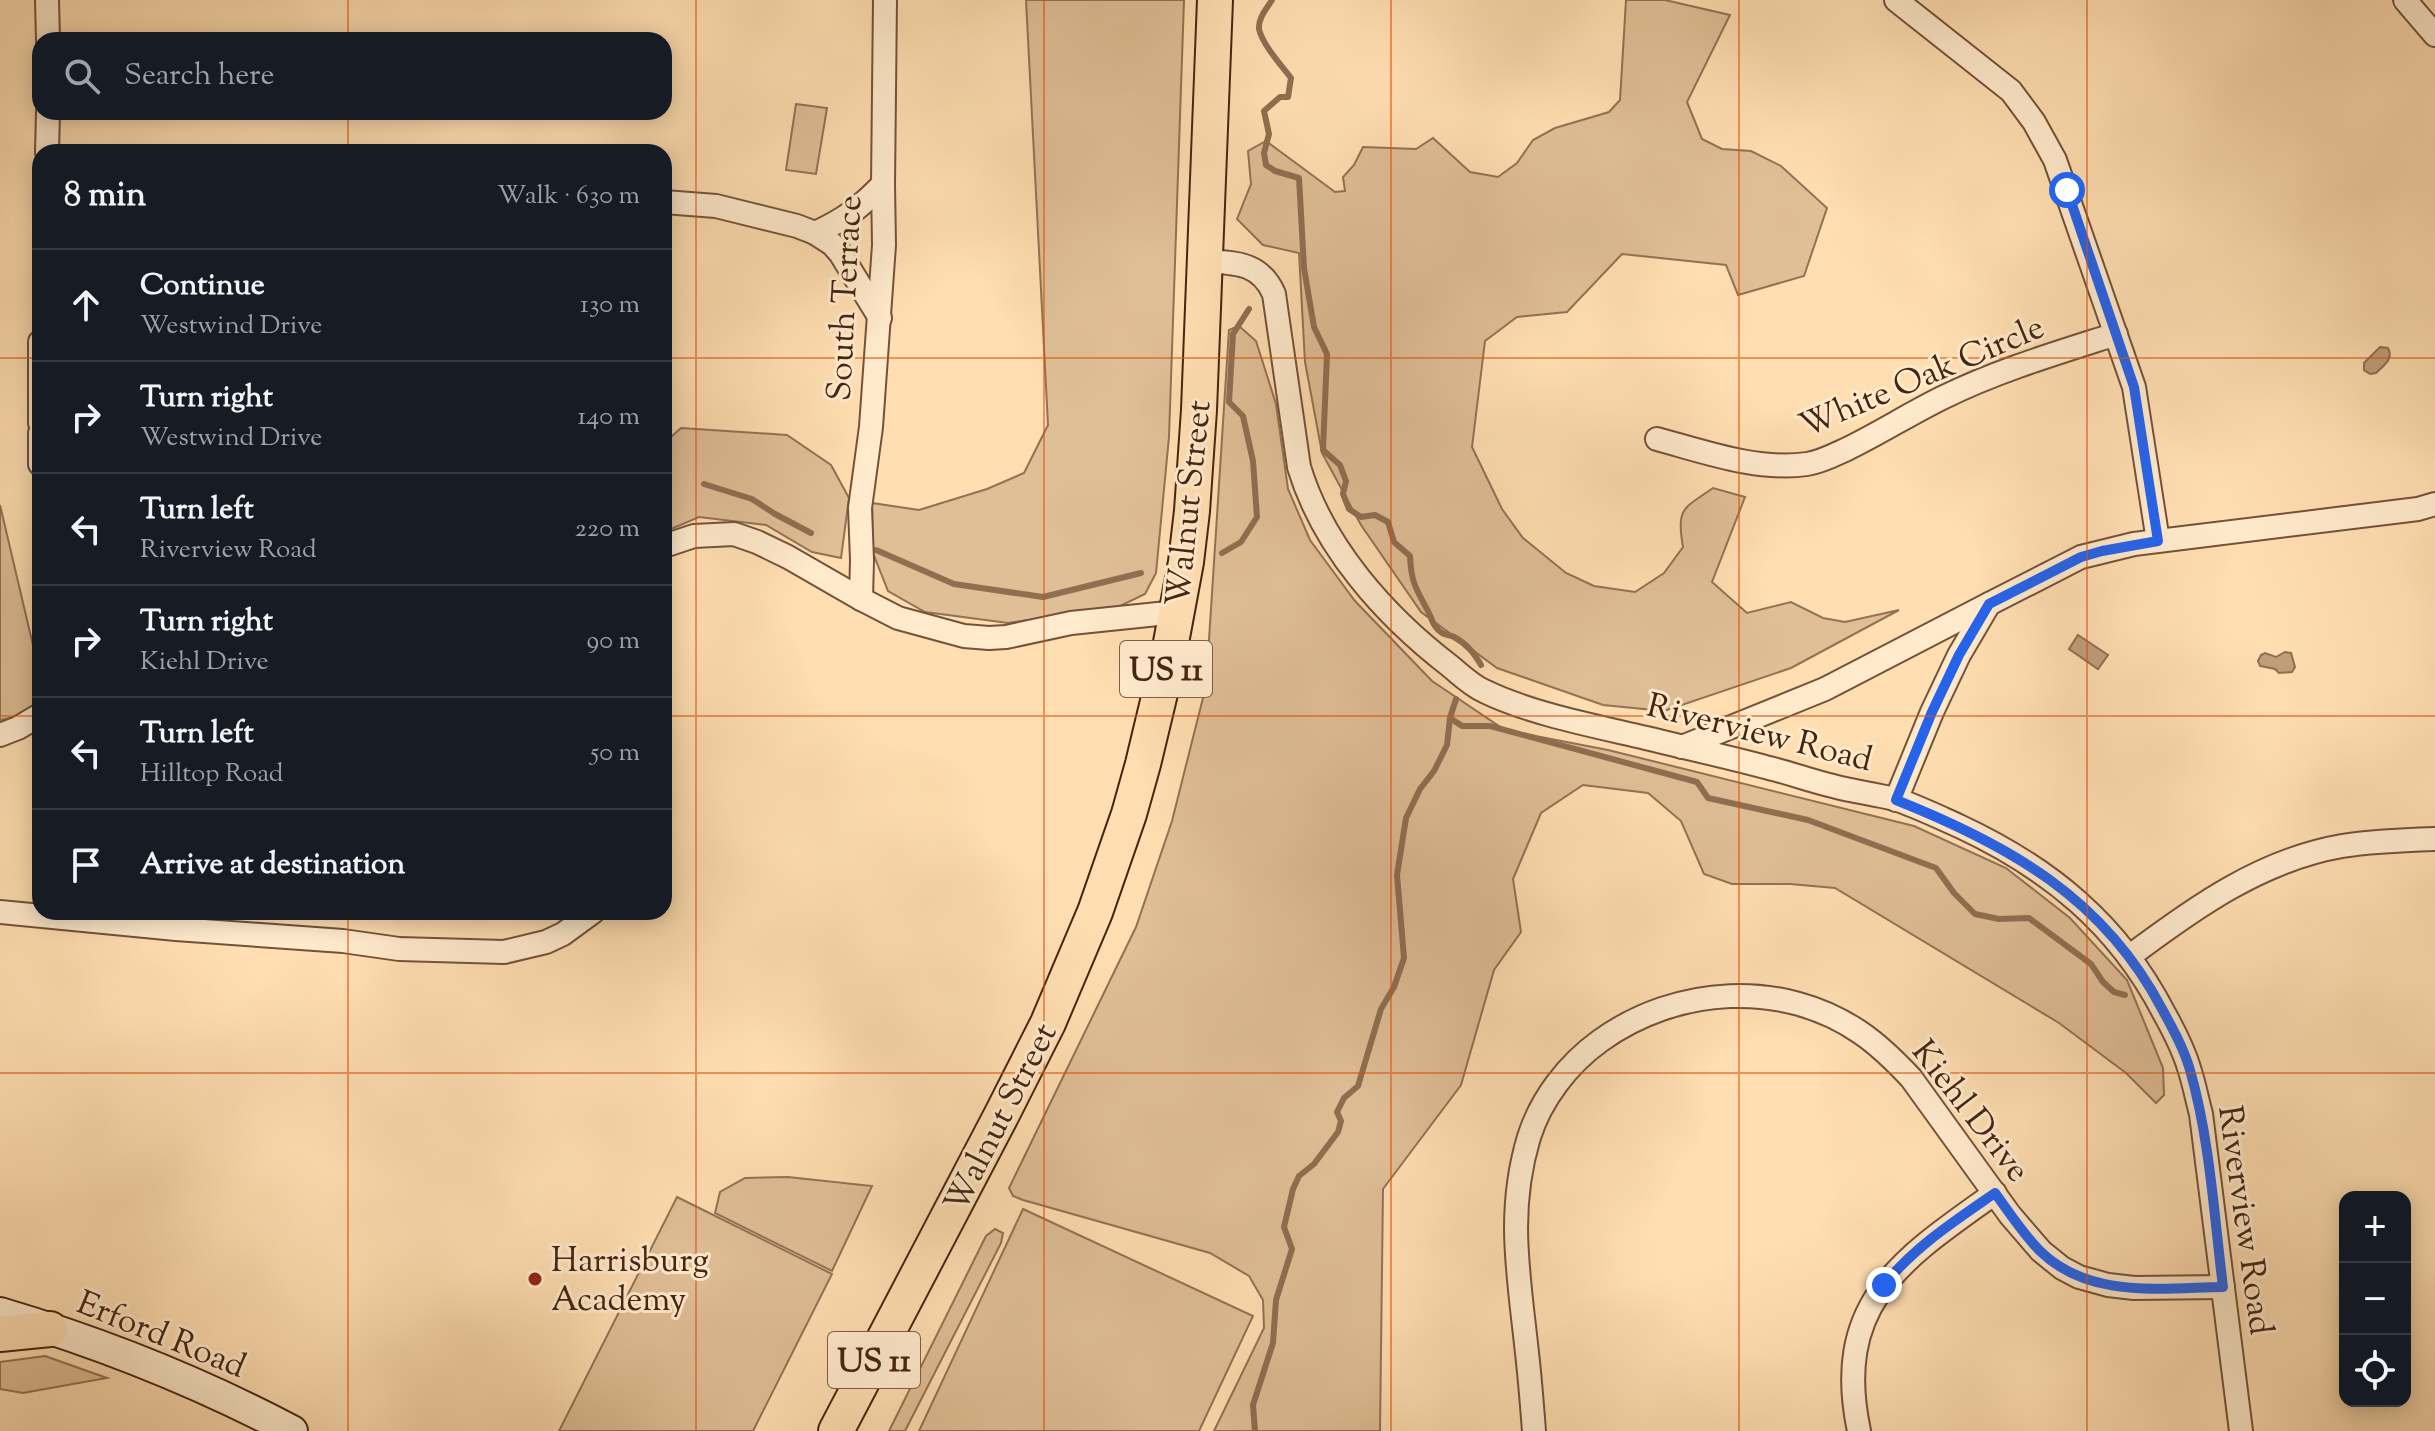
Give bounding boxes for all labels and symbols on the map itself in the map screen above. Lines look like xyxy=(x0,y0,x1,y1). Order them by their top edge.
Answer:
route start xyxy=(2049,172,2085,208)
street label: South Terrace xyxy=(817,194,876,402)
street label: White Oak Circle xyxy=(1792,305,2052,452)
street label: Walnut Street xyxy=(1155,398,1226,609)
road number: US 11 xyxy=(1120,641,1212,697)
street label: Riverview Road xyxy=(1641,683,1877,786)
street label: Walnut Street xyxy=(933,1015,1071,1222)
street label: Kiehl Drive xyxy=(1898,1031,2040,1194)
street label: Riverview Road xyxy=(2203,1103,2284,1338)
place label: Harrisburg Academy xyxy=(551,1238,709,1326)
route end xyxy=(1866,1267,1902,1303)
marker: Harrisburg Academy xyxy=(526,1270,544,1288)
street label: Erford Road xyxy=(69,1280,253,1392)
road number: US 11 xyxy=(828,1332,920,1388)

